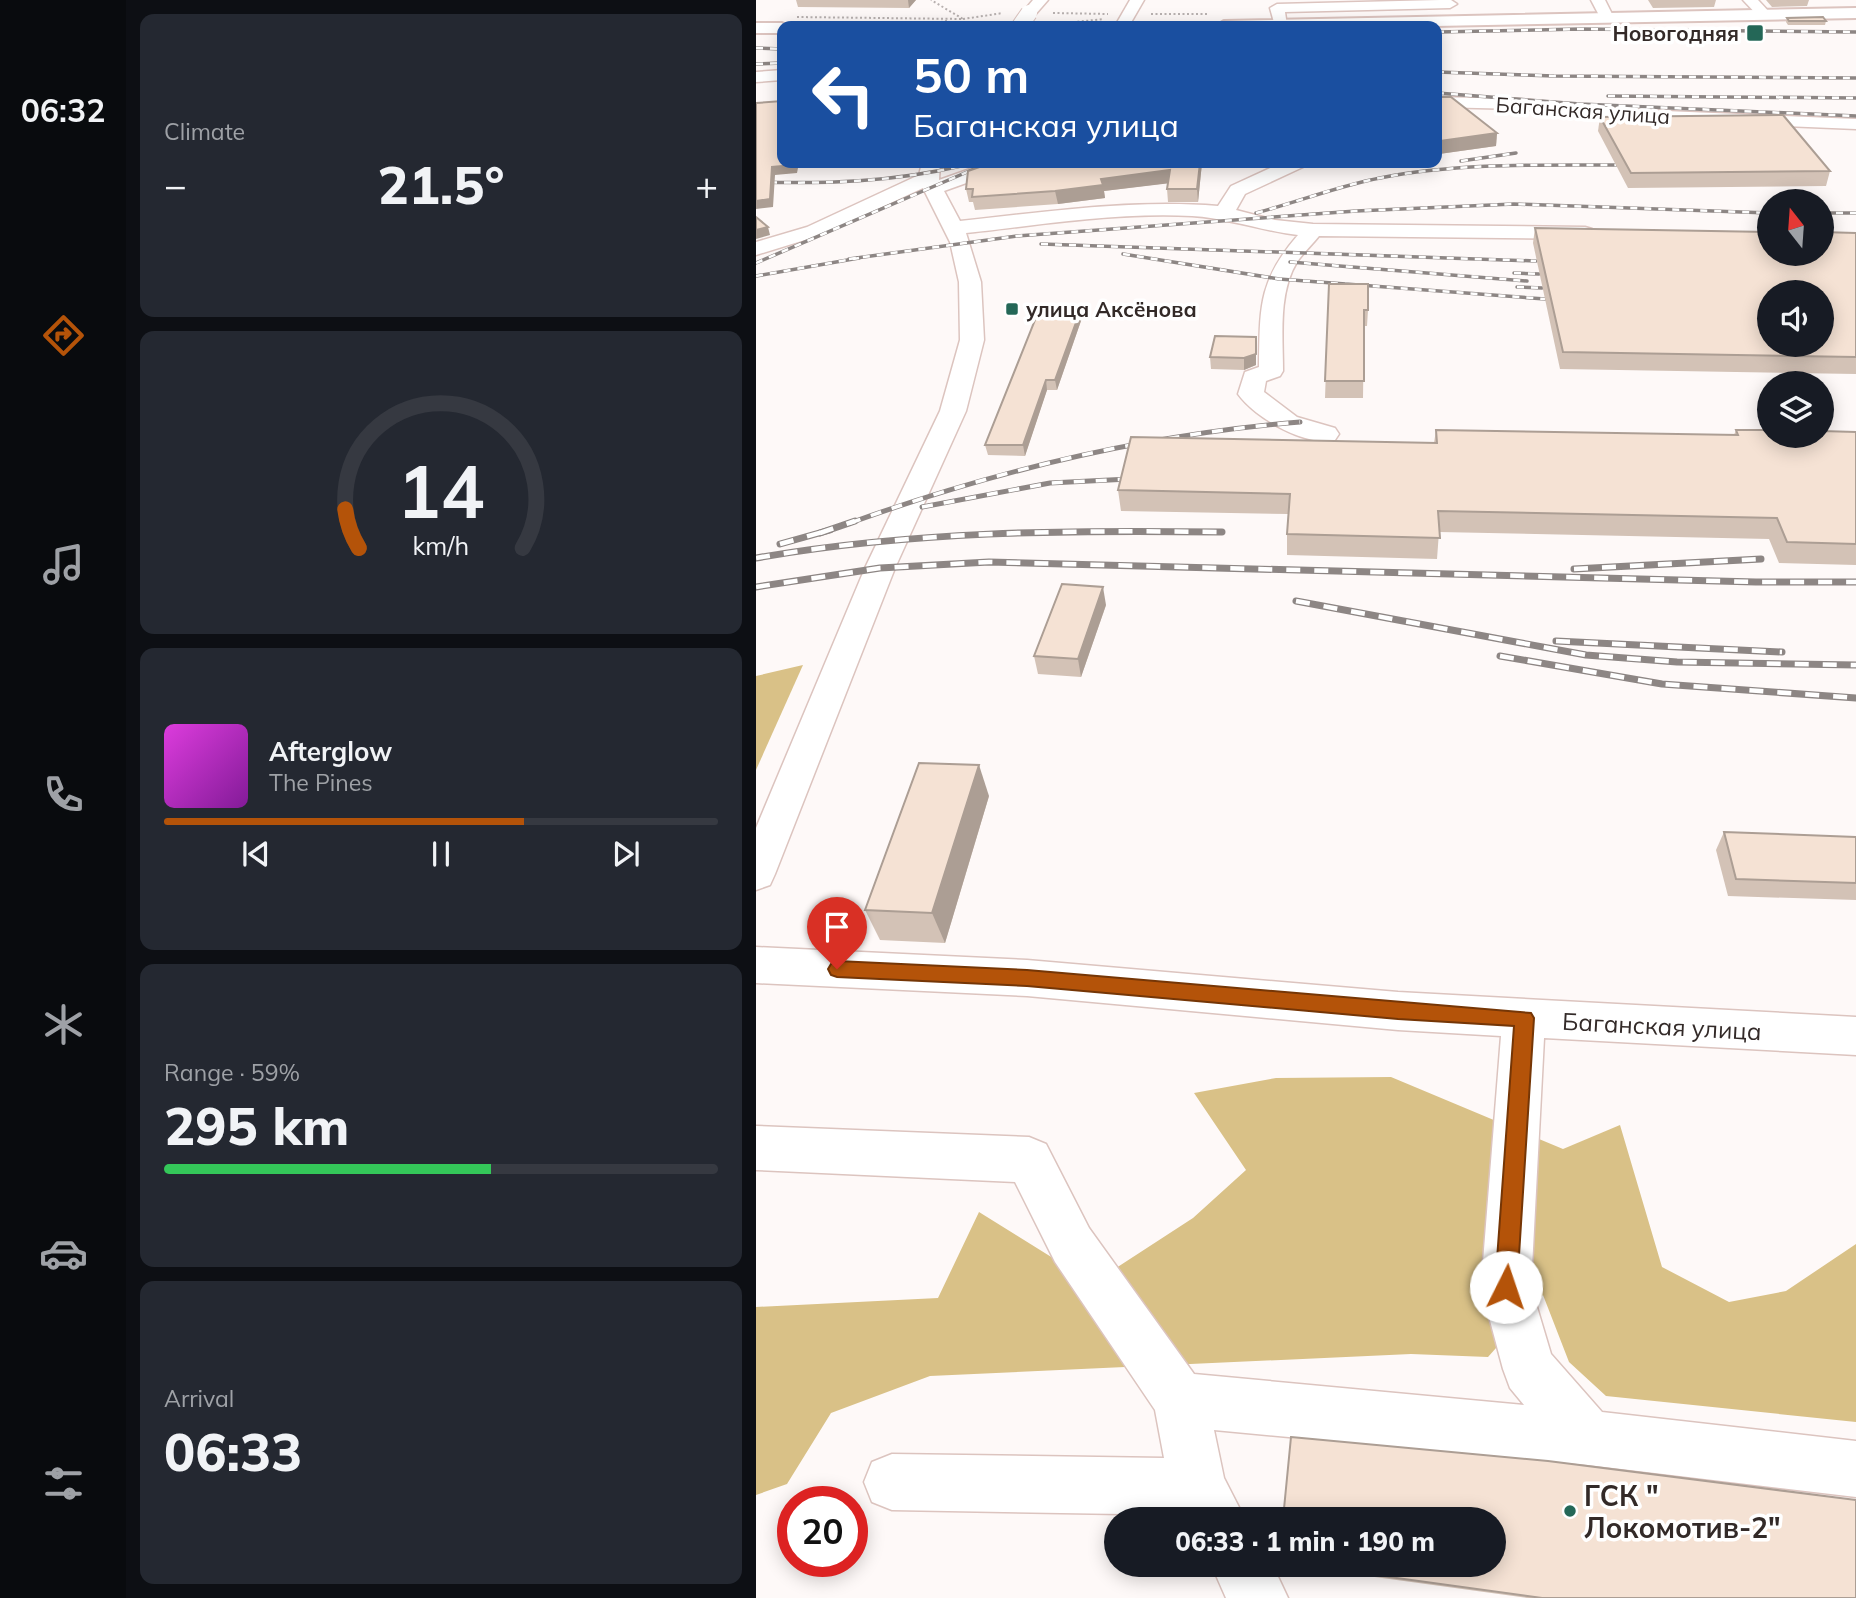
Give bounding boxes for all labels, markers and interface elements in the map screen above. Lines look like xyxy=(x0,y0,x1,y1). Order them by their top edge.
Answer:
place label: Новогодняя xyxy=(1612,20,1739,46)
marker: Новогодняя xyxy=(1745,23,1765,43)
text: 50 m xyxy=(913,44,1029,105)
icon: left xyxy=(798,49,889,140)
text: 06:32 xyxy=(21,90,105,130)
street label: Баганская улица xyxy=(1495,91,1671,129)
text: Баганская улица xyxy=(913,105,1179,145)
text: Climate xyxy=(164,117,245,146)
text: 21.5° xyxy=(377,152,505,217)
text: − xyxy=(164,161,187,209)
text: + xyxy=(695,161,718,209)
north arrow xyxy=(1757,189,1834,266)
map controls xyxy=(1757,189,1834,448)
button: sound xyxy=(1757,280,1834,357)
place label: улица Аксёнова xyxy=(1026,296,1197,322)
marker: улица Аксёнова xyxy=(1004,301,1020,317)
icon: directions xyxy=(39,311,88,360)
button: layers xyxy=(1757,371,1834,448)
text: 14 xyxy=(397,446,485,537)
text: km/h xyxy=(413,530,469,561)
icon: music xyxy=(39,540,88,589)
text: Afterglow xyxy=(269,735,392,768)
text: The Pines xyxy=(269,768,373,797)
icon: phone xyxy=(39,770,88,819)
icon: previous xyxy=(237,835,275,873)
icon: pause xyxy=(422,835,460,873)
icon: next xyxy=(607,835,645,873)
pin xyxy=(807,897,867,969)
icon: arrive xyxy=(818,908,856,946)
icon: climate xyxy=(39,1000,88,1049)
street label: Баганская улица xyxy=(1562,1006,1762,1046)
text: Range · 59% xyxy=(164,1058,300,1087)
text: 295 km xyxy=(164,1093,349,1158)
icon: car xyxy=(39,1229,88,1278)
position arrow xyxy=(1469,1250,1543,1324)
text: Arrival xyxy=(164,1384,234,1413)
text: 06:33 xyxy=(164,1419,302,1484)
icon: filters xyxy=(39,1459,88,1508)
place label: ГСК " Локомотив-2" xyxy=(1584,1478,1781,1545)
speed limit sign: 20 xyxy=(777,1486,868,1577)
marker: ГСК " Локомотив-2" xyxy=(1562,1503,1578,1519)
text: 06:33 · 1 min · 190 m xyxy=(1175,1525,1435,1558)

